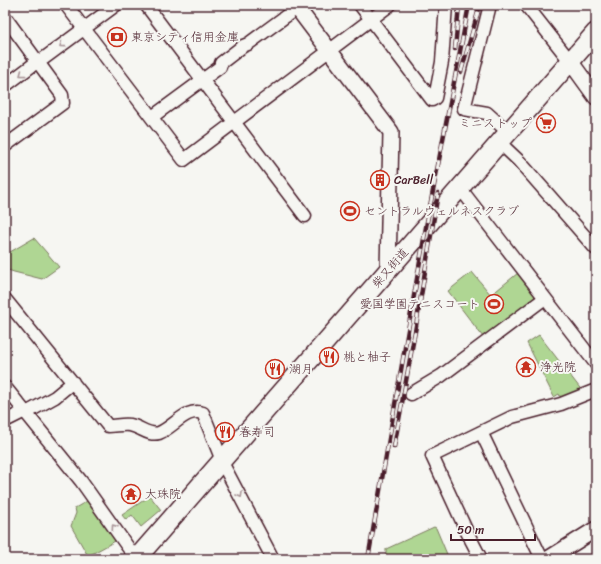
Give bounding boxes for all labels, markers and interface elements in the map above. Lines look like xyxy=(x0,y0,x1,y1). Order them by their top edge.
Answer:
bank icon: 東京シティ信用金庫 xyxy=(106,26,128,48)
place label: 東京シティ信用金庫 xyxy=(131,26,239,48)
one-way arrow xyxy=(60,40,67,47)
one-way arrow xyxy=(19,69,26,76)
place label: ミニストップ xyxy=(459,112,532,134)
supermarket icon: ミニストップ xyxy=(535,112,557,134)
building icon: CarBell xyxy=(369,169,391,191)
place label: CarBell xyxy=(394,169,434,191)
sports icon: セントラルウェルネスクラブ xyxy=(339,200,361,222)
place label: セントラルウェルネスクラブ xyxy=(364,200,519,222)
street label: 柴又街道 xyxy=(366,243,414,293)
place label: 愛国学園テニスコート xyxy=(360,293,480,315)
sports icon: 愛国学園テニスコート xyxy=(483,293,505,315)
restaurant icon: 桃と柚子 xyxy=(318,346,340,368)
place label: 桃と柚子 xyxy=(343,346,391,368)
temple icon: 浄光院 xyxy=(515,356,537,378)
place label: 浄光院 xyxy=(540,356,576,378)
restaurant icon: 湖月 xyxy=(264,358,286,380)
place label: 湖月 xyxy=(289,358,313,380)
restaurant icon: 春寿司 xyxy=(214,421,236,443)
place label: 春寿司 xyxy=(239,421,275,443)
temple icon: 大珠院 xyxy=(120,483,142,505)
place label: 大珠院 xyxy=(145,483,181,505)
one-way arrow xyxy=(235,491,242,498)
scale bar xyxy=(451,516,535,542)
text: 50 m xyxy=(457,519,484,541)
one-way arrow xyxy=(112,524,119,531)

